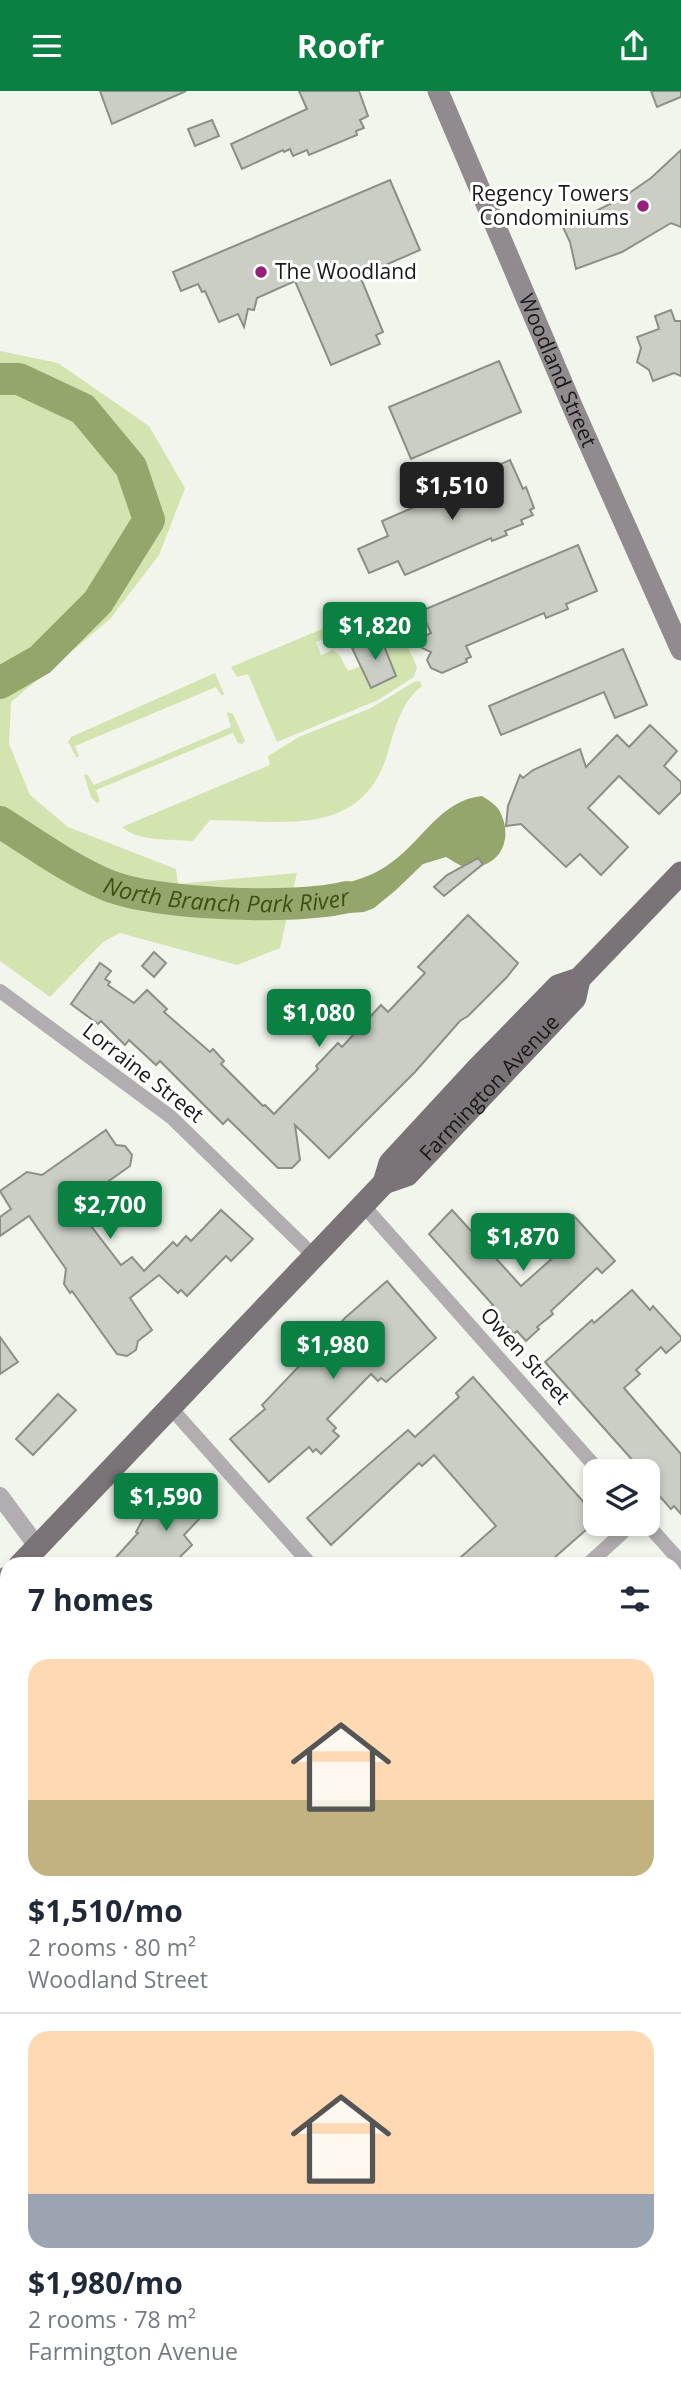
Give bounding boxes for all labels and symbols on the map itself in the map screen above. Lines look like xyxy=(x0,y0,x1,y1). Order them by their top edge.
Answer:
place label: Regency Towers Condominiums xyxy=(471,179,629,231)
marker: Regency Towers Condominiums xyxy=(635,198,651,214)
place label: The Woodland xyxy=(275,257,417,285)
marker: The Woodland xyxy=(253,264,269,280)
street label: Woodland Street xyxy=(513,289,604,451)
pin: $1,510 xyxy=(395,463,509,522)
pin: $1,820 xyxy=(318,603,432,662)
water label: North Branch Park River xyxy=(99,868,353,919)
pin: $1,080 xyxy=(262,989,376,1049)
street label: Farmington Avenue xyxy=(413,1008,565,1166)
street label: Lorraine Street xyxy=(77,1016,210,1128)
pin: $2,700 xyxy=(53,1181,167,1241)
pin: $1,870 xyxy=(466,1213,580,1273)
street label: Owen Street xyxy=(475,1301,577,1410)
pin: $1,980 xyxy=(276,1321,390,1381)
pin: $1,590 xyxy=(109,1473,223,1533)

